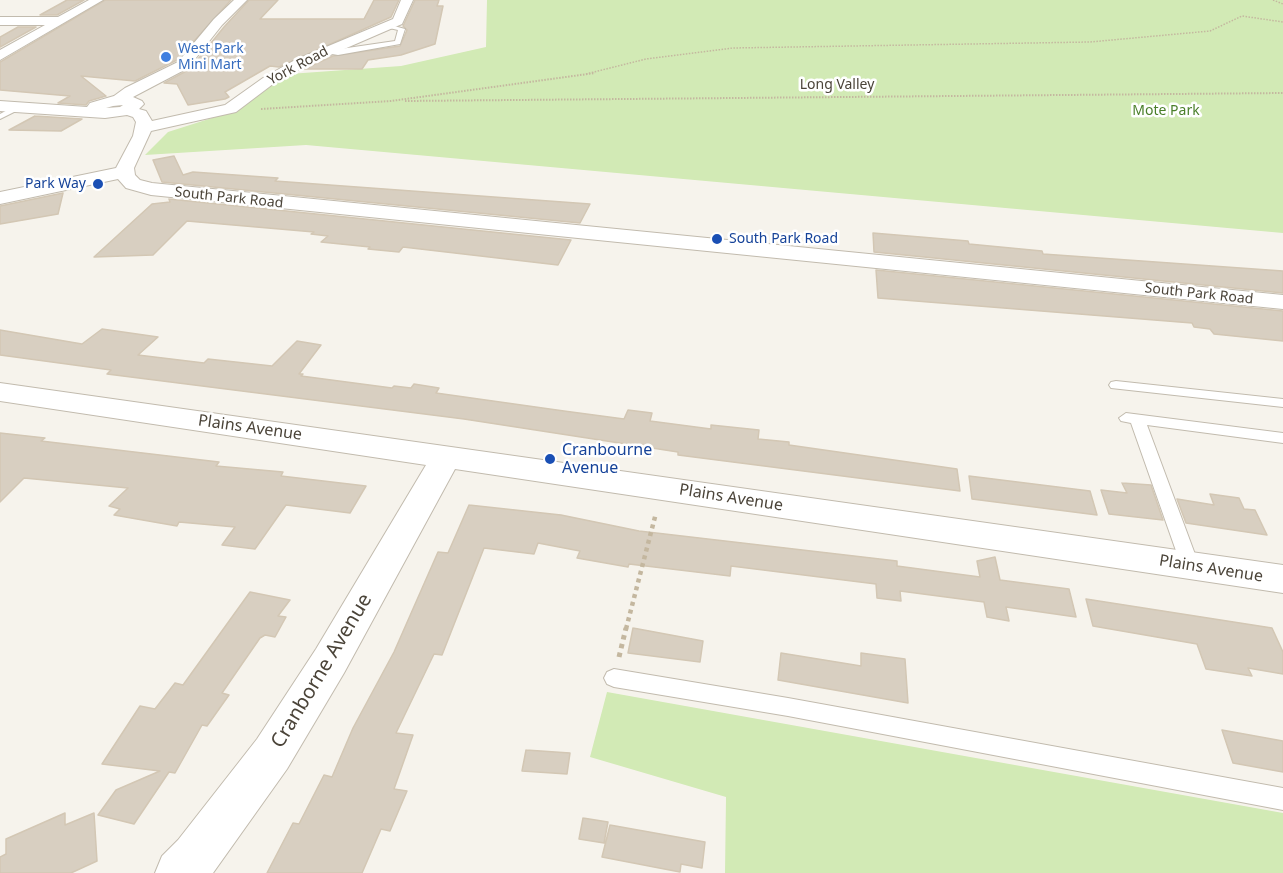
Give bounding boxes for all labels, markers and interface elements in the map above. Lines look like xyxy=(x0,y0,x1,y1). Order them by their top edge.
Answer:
place label: West Park Mini Mart xyxy=(178,41,244,74)
street label: York Road xyxy=(265,43,331,89)
marker: West Park Mini Mart xyxy=(159,50,173,64)
street label: Long Valley xyxy=(800,77,874,93)
park label: Mote Park xyxy=(1132,103,1200,119)
place label: Park Way xyxy=(25,176,86,192)
marker: Park Way xyxy=(91,177,105,191)
street label: South Park Road xyxy=(174,184,284,212)
place label: South Park Road xyxy=(729,231,838,247)
marker: South Park Road xyxy=(710,232,724,246)
street label: South Park Road xyxy=(1144,280,1254,308)
street label: Plains Avenue xyxy=(197,411,303,445)
place label: Cranbourne Avenue xyxy=(562,440,652,478)
marker: Cranbourne Avenue xyxy=(543,452,557,466)
street label: Plains Avenue xyxy=(678,480,784,516)
street label: Plains Avenue xyxy=(1158,551,1264,587)
street label: Cranborne Avenue xyxy=(266,589,378,753)

